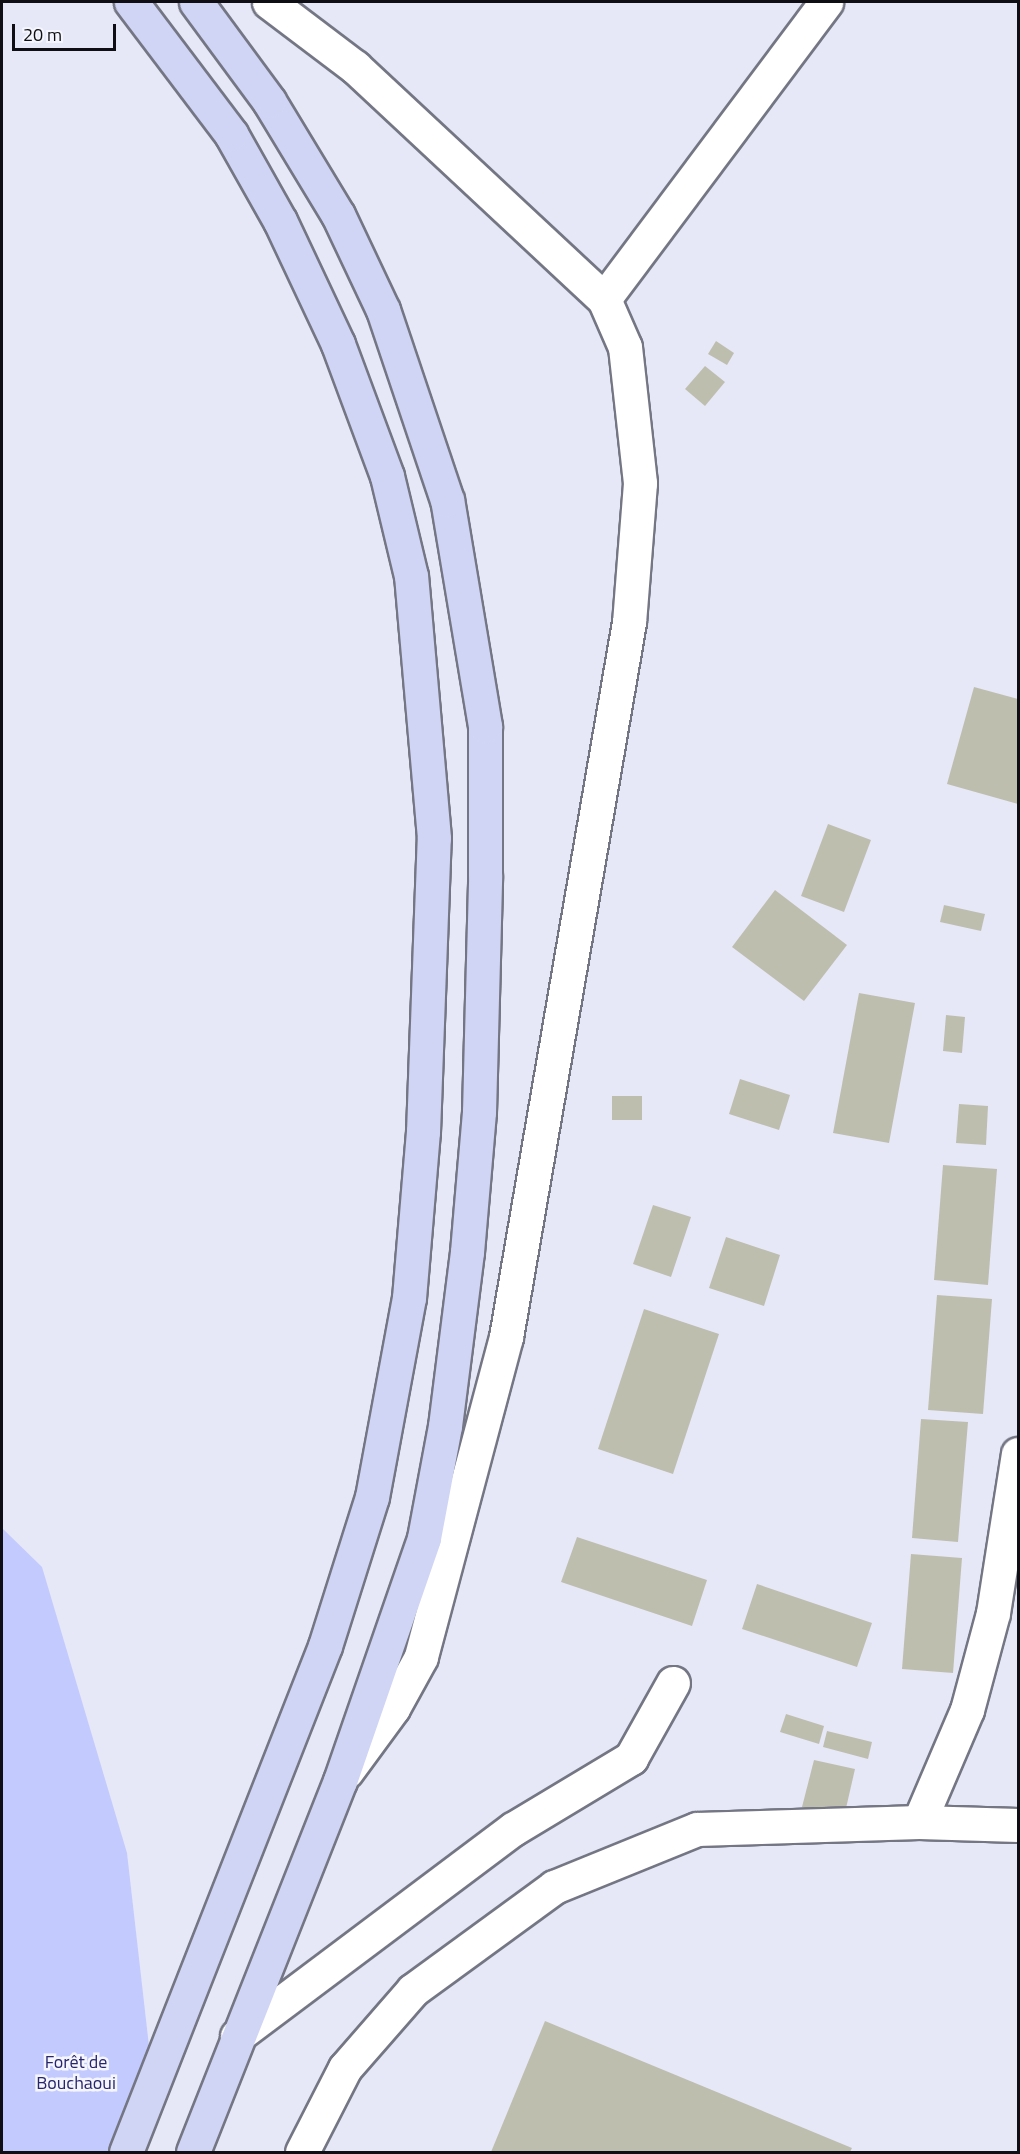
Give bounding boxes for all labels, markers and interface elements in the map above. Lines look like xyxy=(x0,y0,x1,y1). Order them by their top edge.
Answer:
scale bar xyxy=(15,12,118,50)
text: 20 m xyxy=(23,21,62,48)
park label: Forêt de Bouchaoui xyxy=(36,2052,116,2094)

